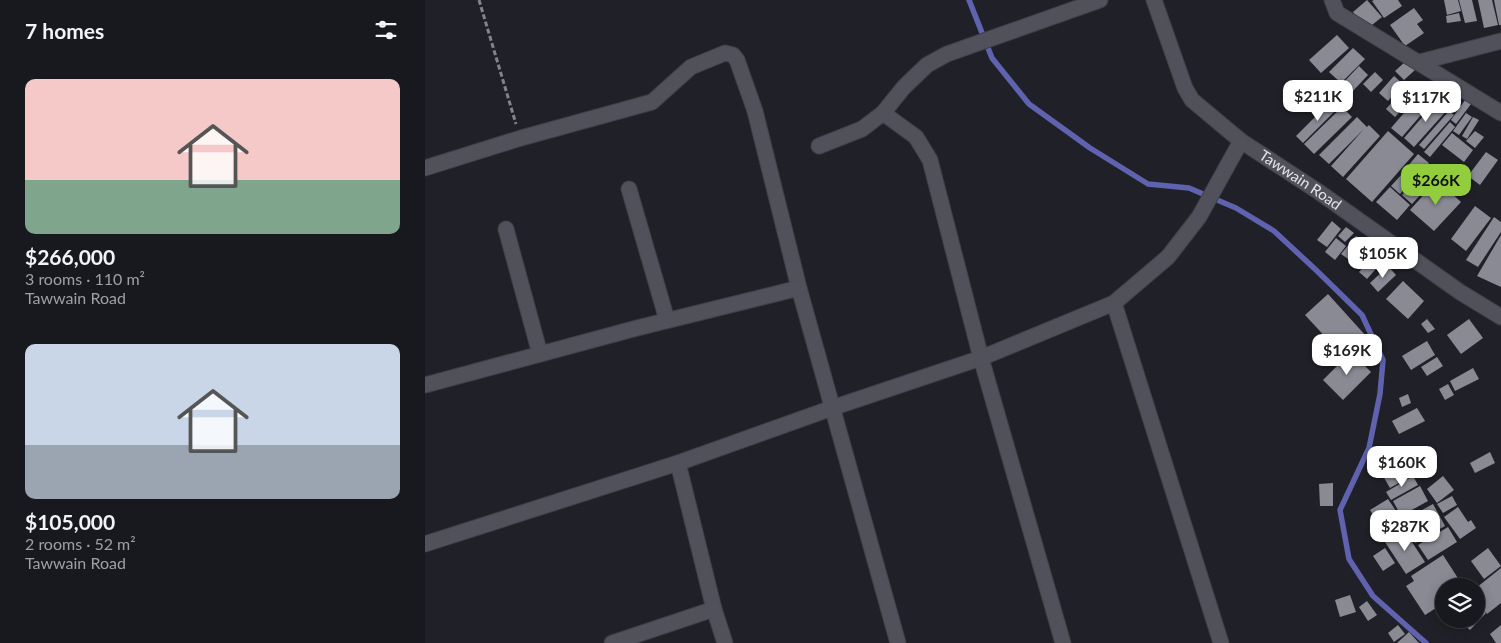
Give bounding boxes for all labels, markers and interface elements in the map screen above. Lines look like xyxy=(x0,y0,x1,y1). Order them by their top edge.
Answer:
icon: filters xyxy=(372,16,400,44)
text: 7 homes xyxy=(25,18,104,43)
pin: $211K xyxy=(1283,80,1353,122)
pin: $117K xyxy=(1391,80,1461,123)
text: $211K xyxy=(1294,86,1342,105)
text: $117K xyxy=(1402,87,1450,106)
icon: home xyxy=(168,111,258,201)
street label: Tawwain Road xyxy=(1256,146,1345,213)
pin: $266K xyxy=(1401,164,1471,206)
text: $266K xyxy=(1412,170,1460,189)
pin: $105K xyxy=(1348,236,1418,279)
text: $105K xyxy=(1359,243,1407,262)
text: $266,000 xyxy=(25,244,115,269)
text: 3 rooms · 110 m² xyxy=(25,269,145,288)
text: Tawwain Road xyxy=(25,288,126,307)
pin: $169K xyxy=(1312,334,1382,376)
text: $169K xyxy=(1323,340,1371,359)
icon: home xyxy=(168,376,258,466)
pin: $160K xyxy=(1367,446,1437,488)
text: $160K xyxy=(1378,452,1426,471)
text: $105,000 xyxy=(25,509,115,534)
pin: $287K xyxy=(1370,510,1440,552)
text: $287K xyxy=(1381,516,1429,535)
text: 2 rooms · 52 m² xyxy=(25,534,136,553)
text: Tawwain Road xyxy=(25,553,126,572)
map controls xyxy=(1435,578,1485,628)
button: layers xyxy=(1435,578,1485,628)

